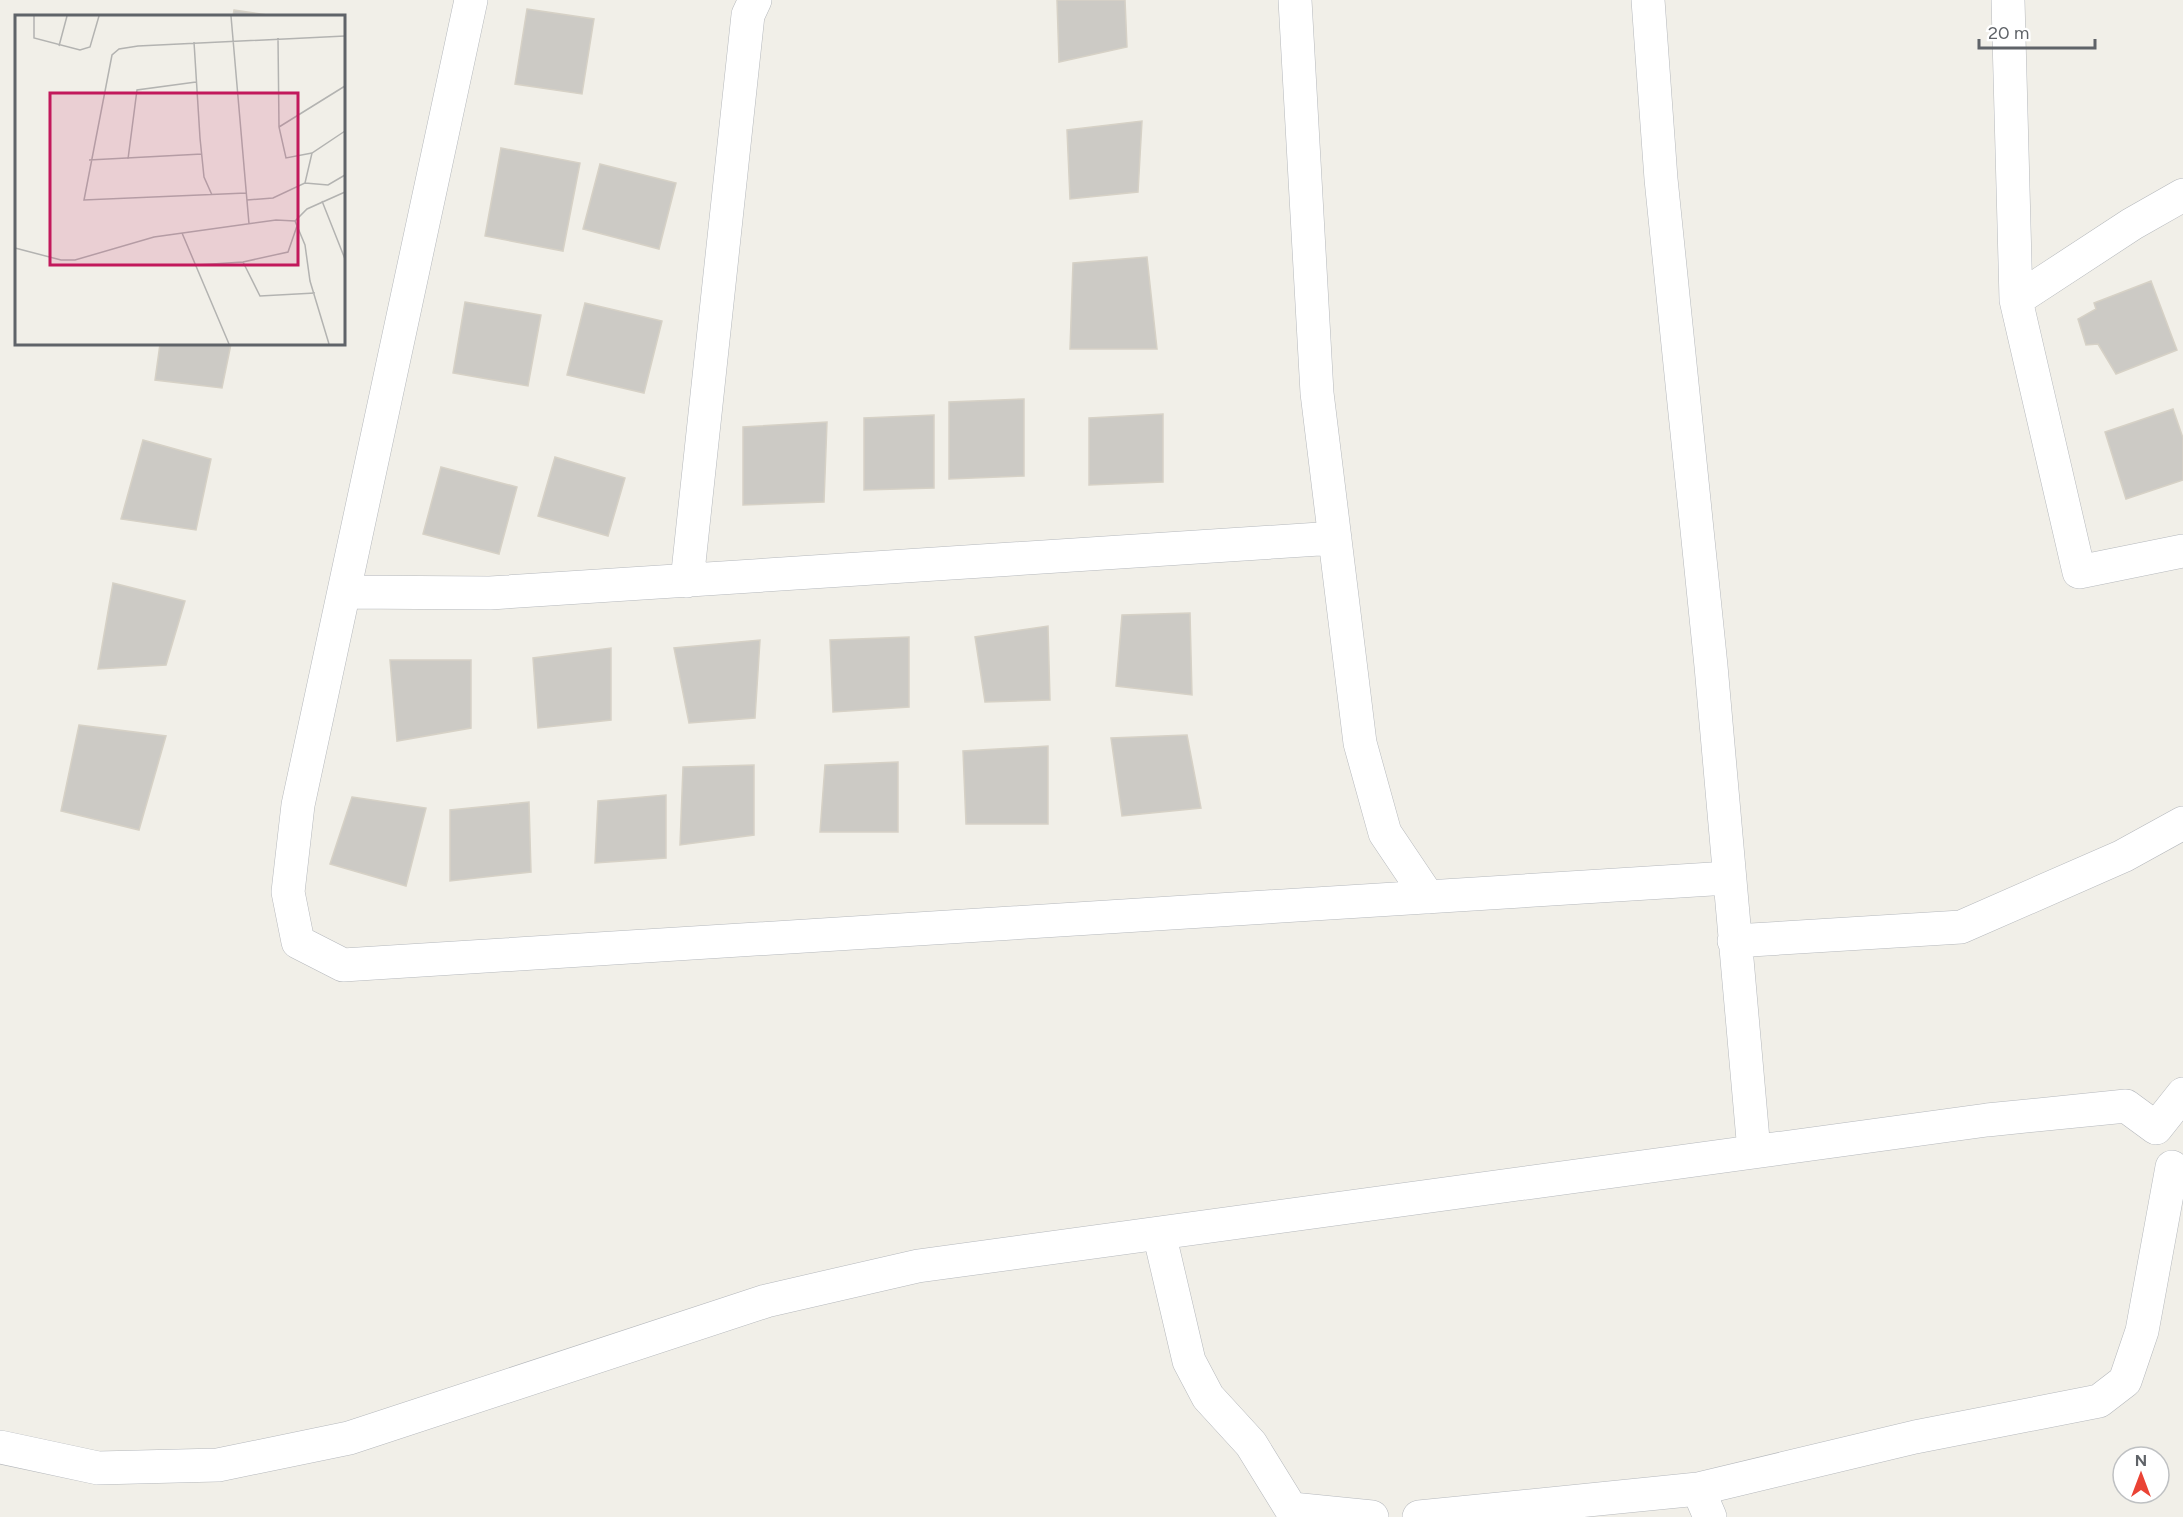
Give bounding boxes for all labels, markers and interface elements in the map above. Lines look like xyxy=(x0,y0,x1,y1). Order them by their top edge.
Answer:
scale bar xyxy=(1979,12,2094,50)
inset map xyxy=(15,15,345,345)
text: 20 m xyxy=(1988,22,2029,44)
north arrow xyxy=(2111,1445,2171,1505)
text: N xyxy=(2135,1451,2147,1470)

